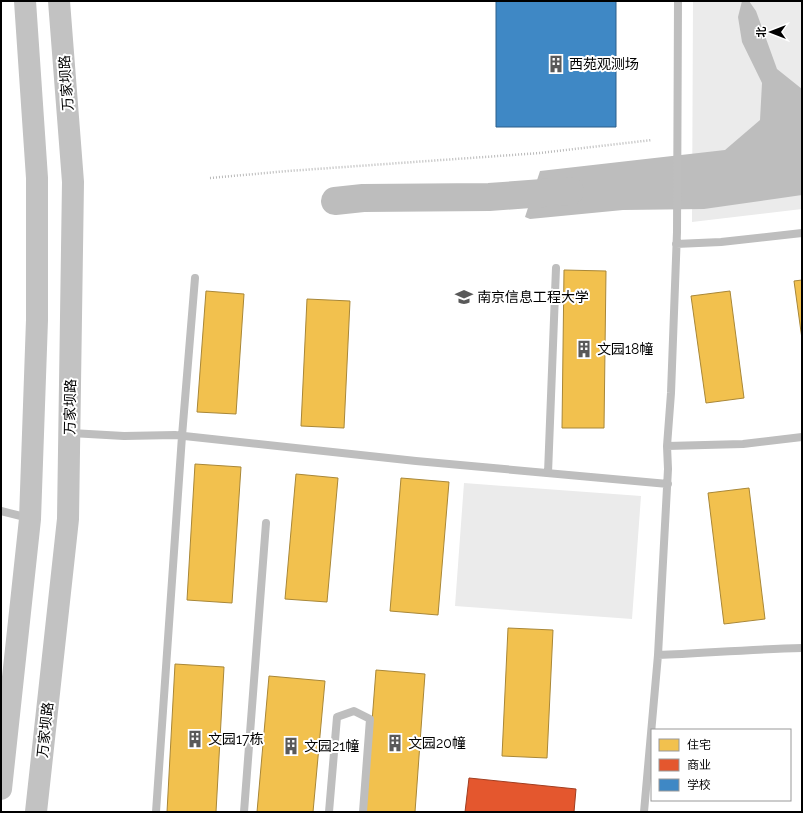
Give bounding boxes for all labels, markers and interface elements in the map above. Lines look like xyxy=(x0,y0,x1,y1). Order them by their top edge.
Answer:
north arrow xyxy=(751,12,791,52)
text: 北 xyxy=(755,27,768,38)
building icon: 西苑观测场 xyxy=(546,54,566,74)
street label: 万家坝路 xyxy=(56,55,76,111)
place label: 西苑观测场 xyxy=(569,56,639,72)
school or university icon: 南京信息工程大学 xyxy=(454,287,474,307)
place label: 南京信息工程大学 xyxy=(477,289,589,305)
building icon: 文园18幢 xyxy=(574,339,594,359)
place label: 文园18幢 xyxy=(597,341,653,357)
street label: 万家坝路 xyxy=(62,379,78,435)
street label: 万家坝路 xyxy=(34,701,56,759)
building icon: 文园17栋 xyxy=(185,729,205,749)
legend xyxy=(651,729,791,801)
place label: 文园17栋 xyxy=(208,731,263,747)
building icon: 文园20幢 xyxy=(385,733,405,753)
place label: 文园20幢 xyxy=(408,735,466,751)
building icon: 文园21幢 xyxy=(281,736,301,756)
place label: 文园21幢 xyxy=(304,738,359,754)
text: 住宅 xyxy=(687,738,711,752)
text: 商业 xyxy=(687,758,711,772)
text: 学校 xyxy=(687,778,711,792)

